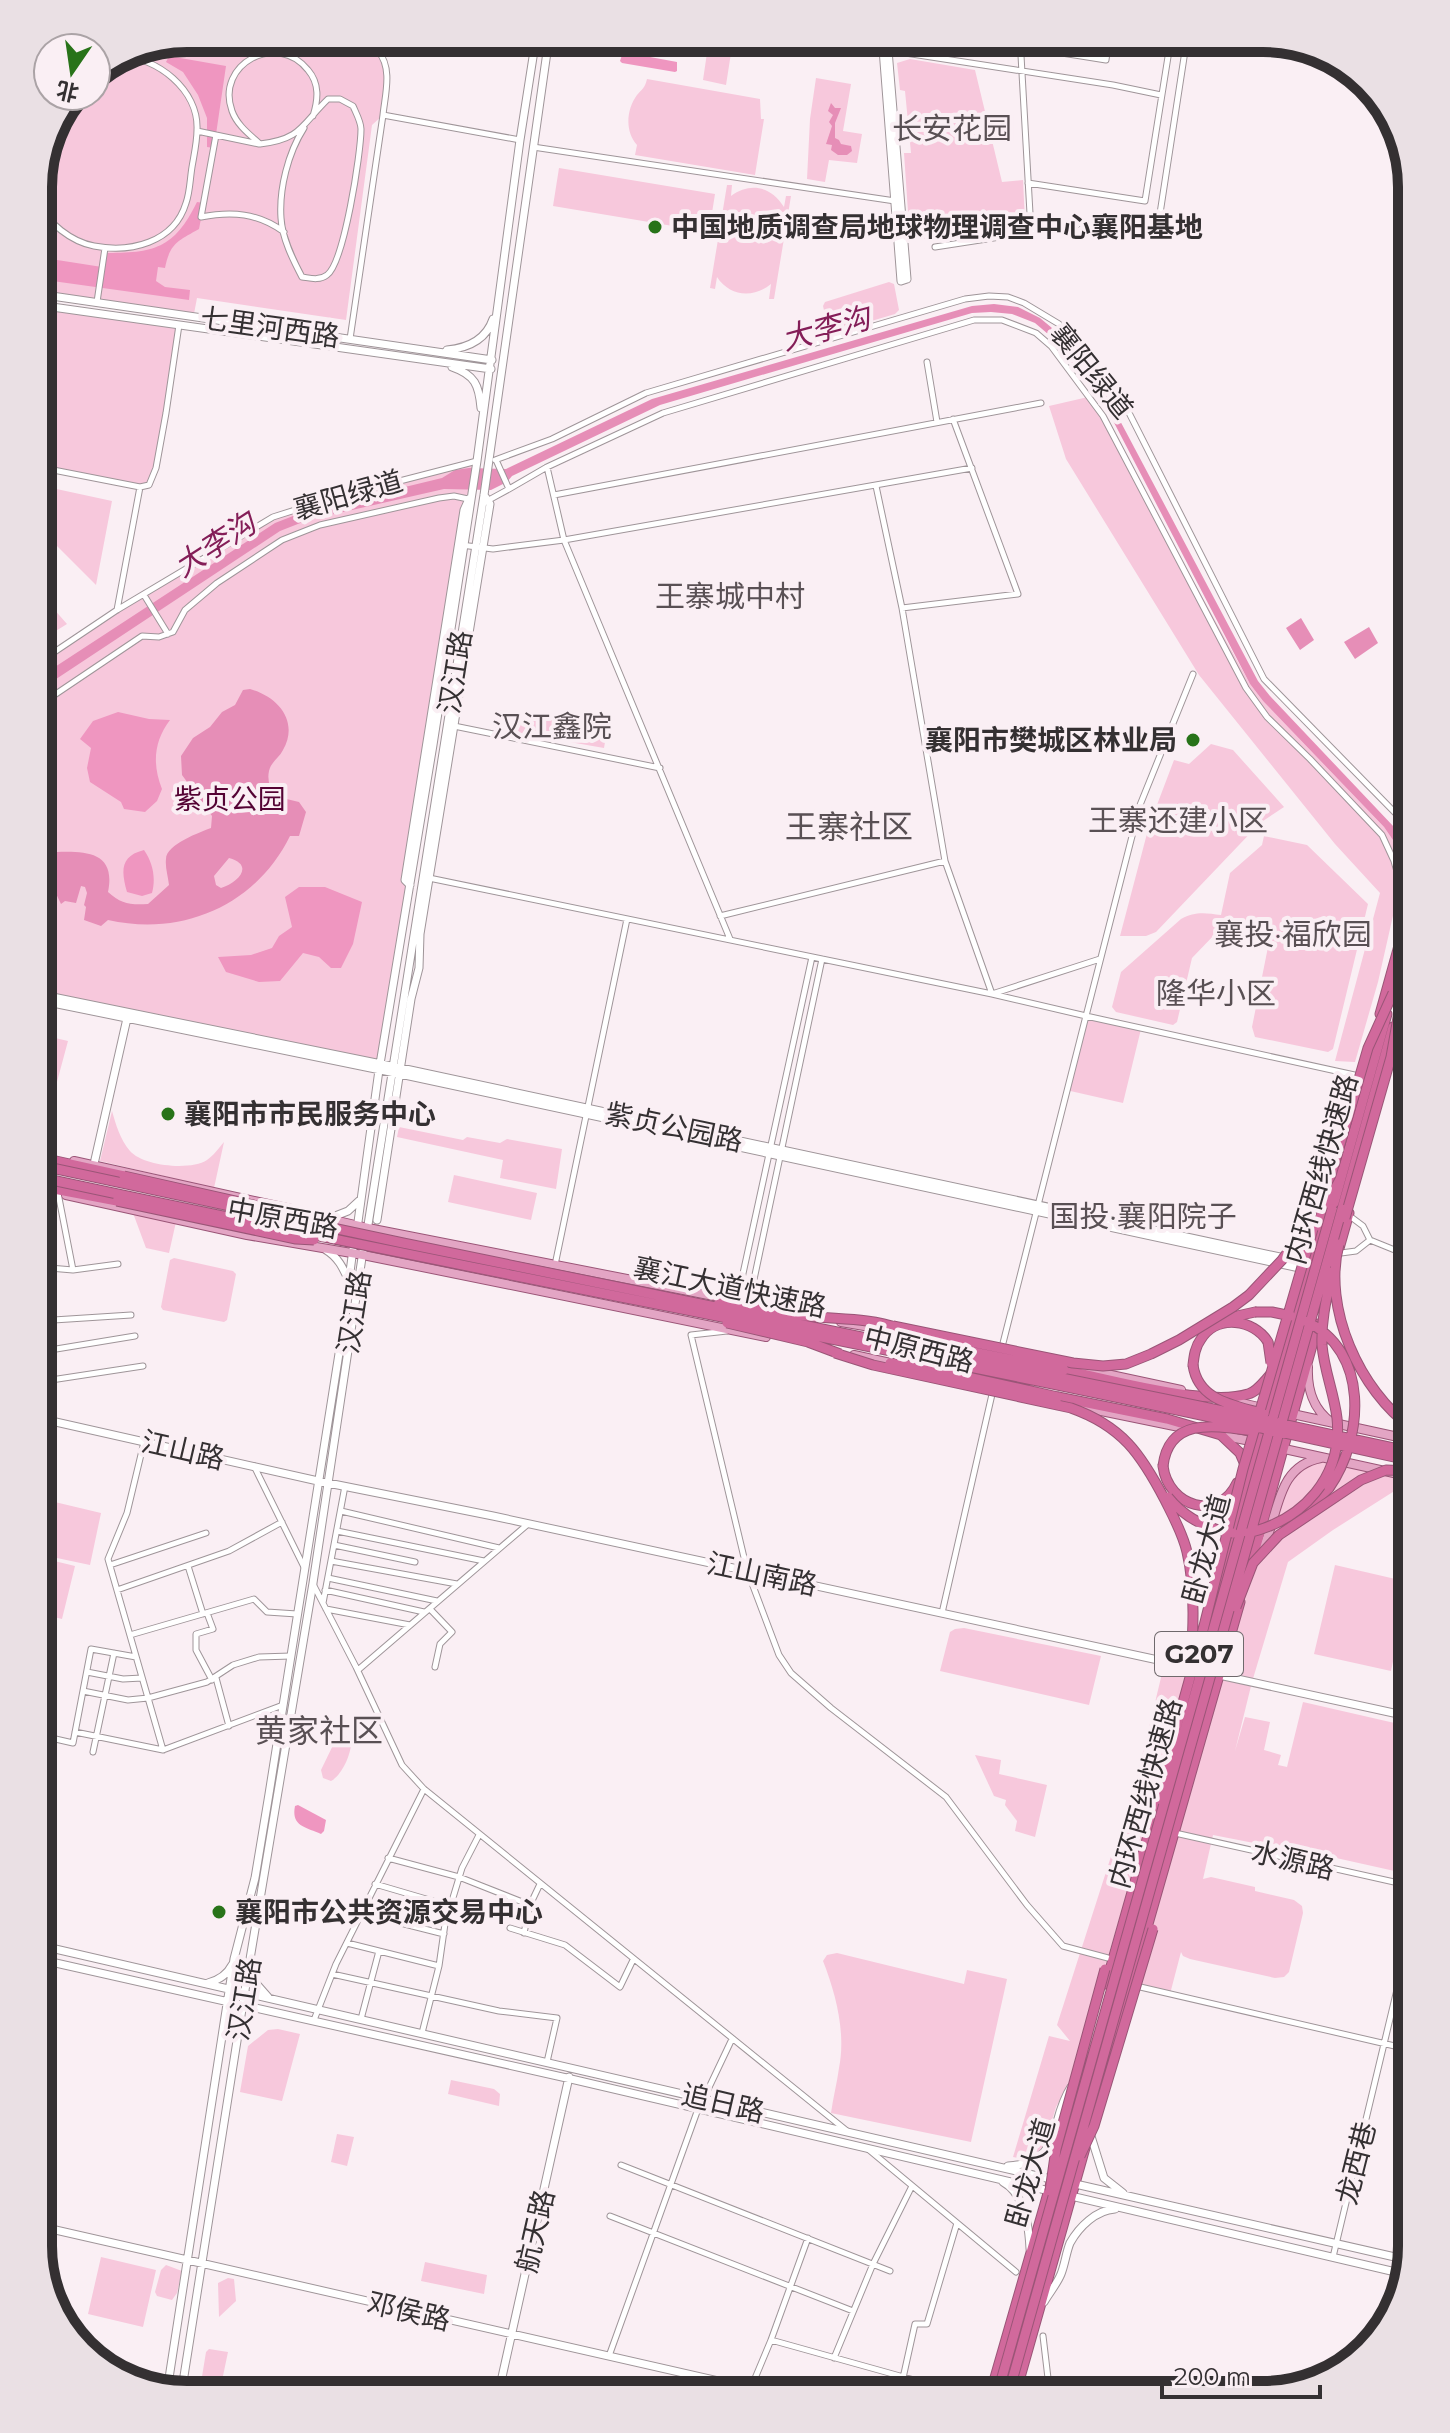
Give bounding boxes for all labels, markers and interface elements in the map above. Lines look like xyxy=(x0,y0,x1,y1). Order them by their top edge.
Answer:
north arrow xyxy=(32,32,112,112)
text: 北 xyxy=(54,75,81,107)
district label: 长安花园 xyxy=(892,110,1012,147)
place label: 中国地质调查局地球物理调查中心襄阳基地 xyxy=(671,210,1203,244)
marker: 中国地质调查局地球物理调查中心襄阳基地 xyxy=(646,218,664,236)
water label: 大李沟 xyxy=(778,298,877,358)
street label: 七里河西路 xyxy=(198,300,342,354)
street label: 襄阳绿道 xyxy=(1044,317,1140,425)
street label: 襄阳绿道 xyxy=(289,463,407,527)
water label: 大李沟 xyxy=(167,503,265,585)
district label: 王寨城中村 xyxy=(655,578,805,615)
street label: 汉江路 xyxy=(432,628,478,716)
district label: 汉江鑫院 xyxy=(492,708,612,745)
place label: 襄阳市樊城区林业局 xyxy=(925,723,1177,757)
marker: 襄阳市樊城区林业局 xyxy=(1184,731,1202,749)
park label: 紫贞公园 xyxy=(174,782,286,816)
district label: 王寨还建小区 xyxy=(1088,802,1268,839)
district label: 王寨社区 xyxy=(785,807,913,846)
district label: 襄投·福欣园 xyxy=(1214,916,1372,953)
district label: 隆华小区 xyxy=(1156,975,1276,1012)
street label: 内环西线快速路 xyxy=(1278,1070,1364,1268)
street label: 紫贞公园路 xyxy=(602,1096,746,1158)
place label: 襄阳市市民服务中心 xyxy=(184,1097,436,1131)
marker: 襄阳市市民服务中心 xyxy=(159,1105,177,1123)
street label: 中原西路 xyxy=(225,1192,341,1244)
district label: 国投·襄阳院子 xyxy=(1049,1198,1237,1235)
street label: 襄江大道快速路 xyxy=(631,1250,829,1324)
street label: 汉江路 xyxy=(331,1268,377,1356)
street label: 中原西路 xyxy=(861,1319,977,1379)
street label: 江山路 xyxy=(138,1424,228,1476)
street label: 卧龙大道 xyxy=(1175,1491,1237,1607)
street label: 江山南路 xyxy=(704,1546,820,1602)
road number: G207 xyxy=(1155,1632,1243,1676)
street label: 内环西线快速路 xyxy=(1102,1694,1188,1892)
district label: 黄家社区 xyxy=(255,1711,383,1750)
street label: 水源路 xyxy=(1248,1834,1338,1886)
place label: 襄阳市公共资源交易中心 xyxy=(235,1895,543,1929)
marker: 襄阳市公共资源交易中心 xyxy=(210,1903,228,1921)
street label: 汉江路 xyxy=(221,1955,267,2043)
street label: 追日路 xyxy=(678,2077,768,2129)
street label: 卧龙大道 xyxy=(998,2114,1062,2232)
street label: 龙西巷 xyxy=(1329,2118,1383,2208)
street label: 航天路 xyxy=(509,2186,561,2276)
street label: 邓侯路 xyxy=(364,2285,454,2337)
scale bar xyxy=(1162,2349,1320,2399)
text: 200 m xyxy=(1174,2362,1251,2391)

